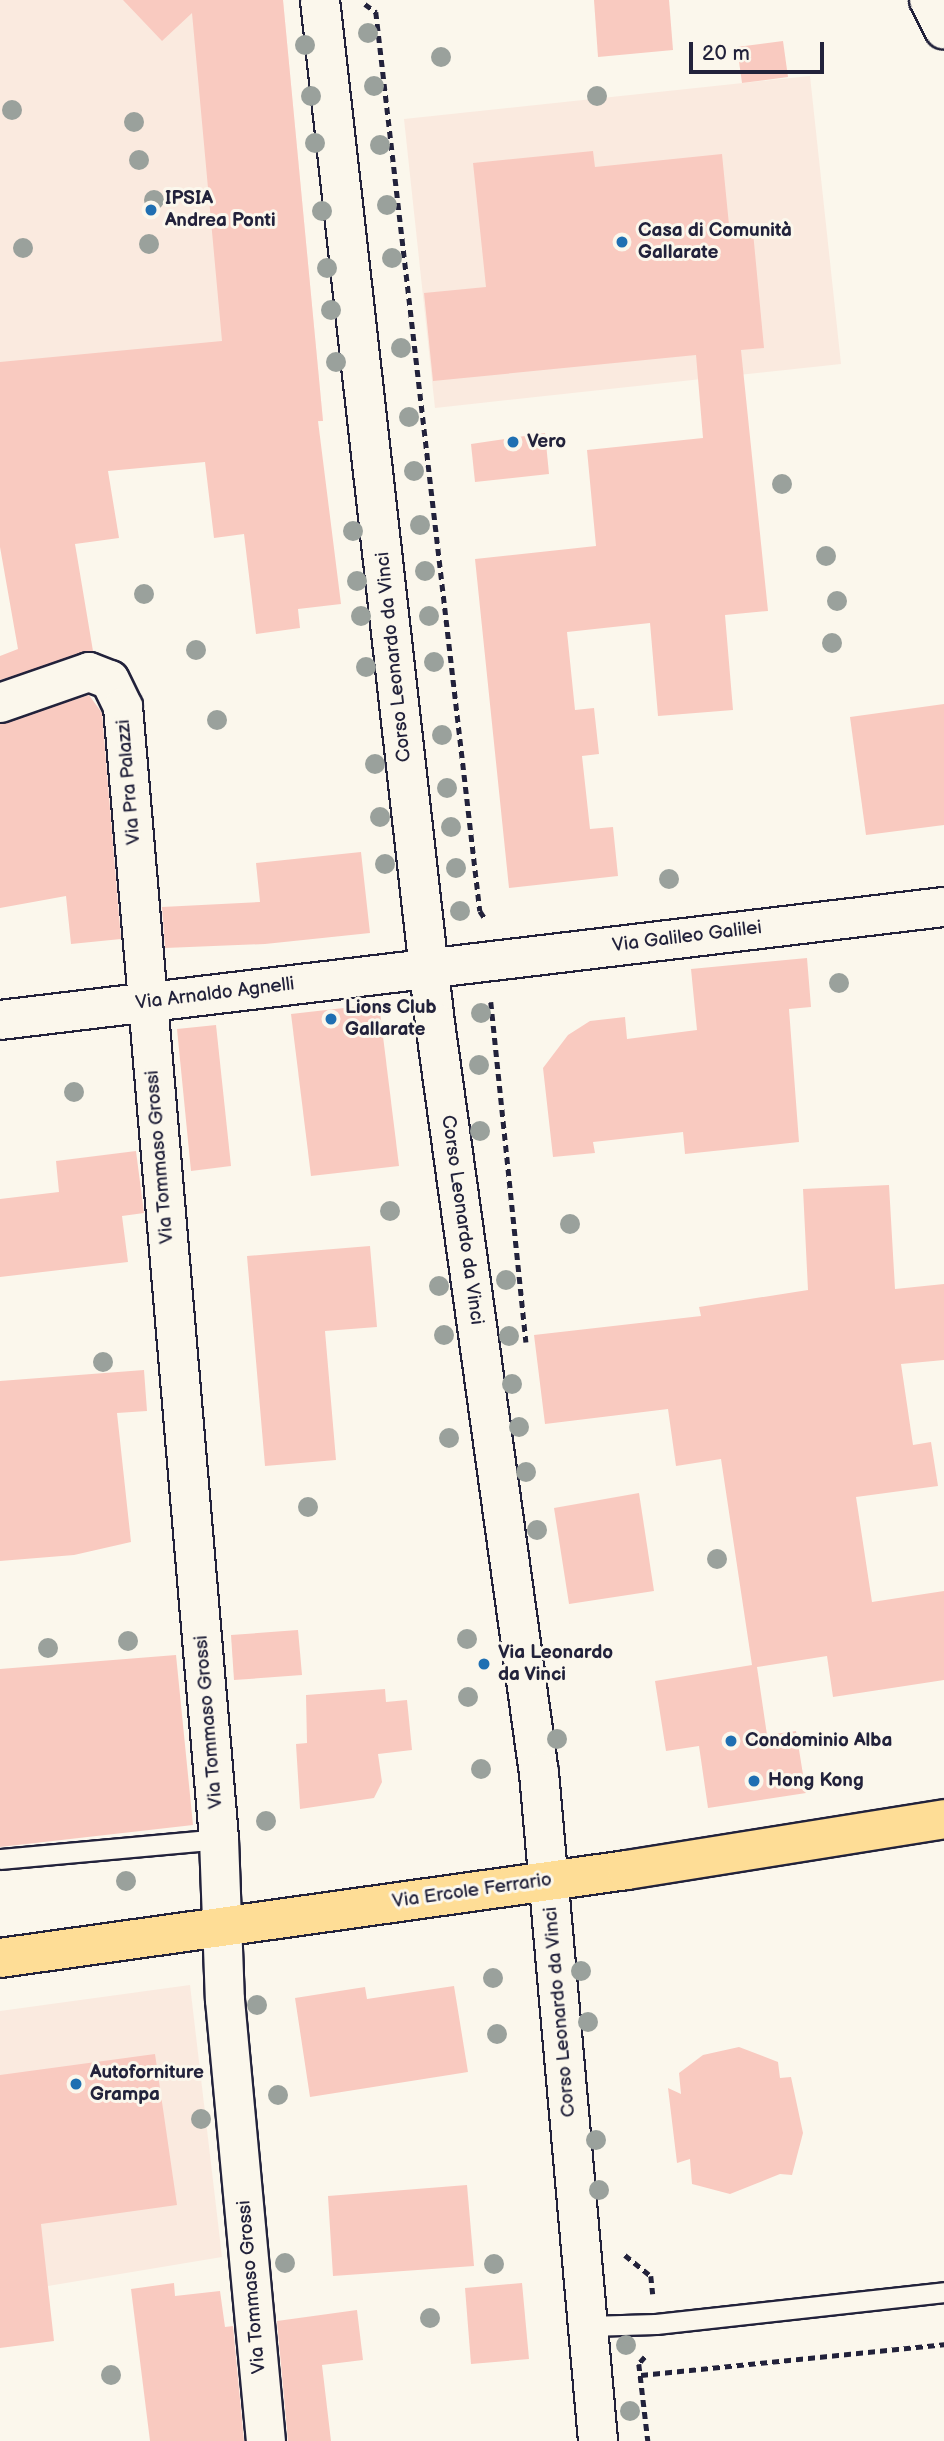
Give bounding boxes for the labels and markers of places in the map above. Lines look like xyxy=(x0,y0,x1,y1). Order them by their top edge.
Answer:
place label: IPSIA Andrea Ponti xyxy=(165,188,276,232)
marker: IPSIA Andrea Ponti xyxy=(143,202,159,218)
place label: Casa di Comunità Gallarate xyxy=(638,220,792,264)
marker: Casa di Comunità Gallarate xyxy=(612,232,632,252)
place label: Vero xyxy=(527,431,566,453)
marker: Vero xyxy=(505,434,521,450)
place label: Lions Club Gallarate xyxy=(345,997,437,1041)
marker: Lions Club Gallarate xyxy=(323,1011,339,1027)
place label: Via Leonardo da Vinci xyxy=(498,1642,613,1686)
marker: Via Leonardo da Vinci xyxy=(476,1656,492,1672)
place label: Condominio Alba xyxy=(745,1730,892,1752)
marker: Condominio Alba xyxy=(723,1733,739,1749)
place label: Hong Kong xyxy=(768,1770,864,1792)
marker: Hong Kong xyxy=(746,1773,762,1789)
place label: Autoforniture Grampa xyxy=(90,2062,204,2106)
marker: Autoforniture Grampa xyxy=(68,2076,84,2092)

